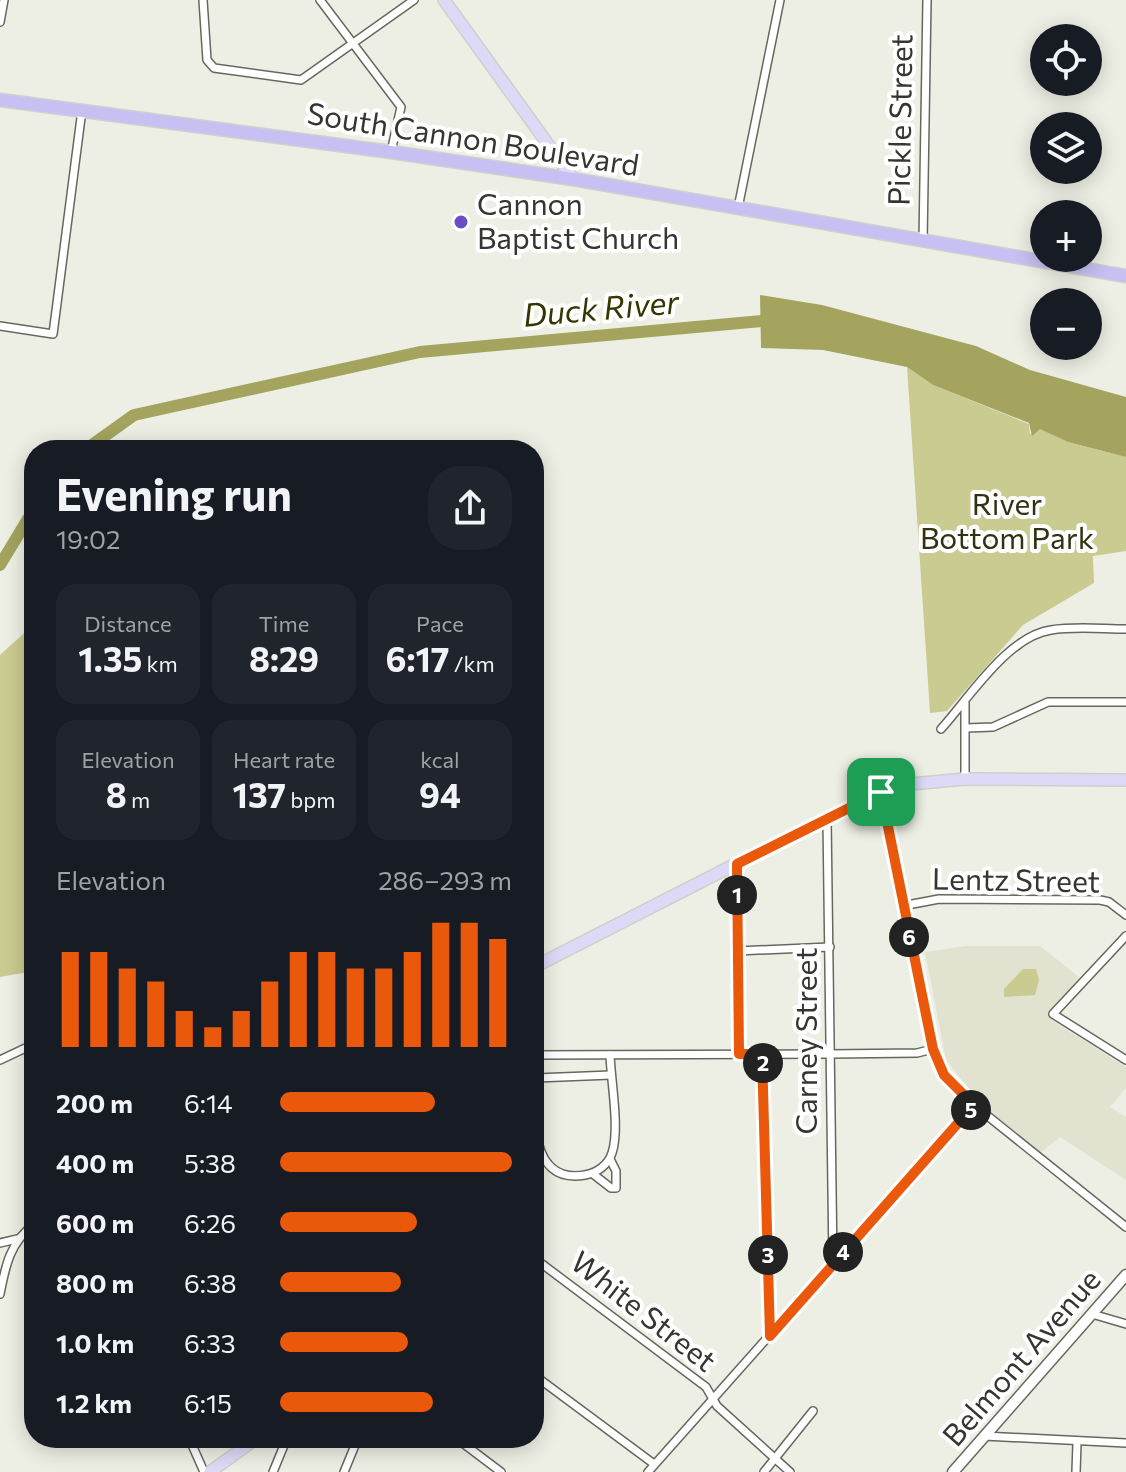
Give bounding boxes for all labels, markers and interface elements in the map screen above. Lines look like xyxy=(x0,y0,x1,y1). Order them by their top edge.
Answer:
map controls xyxy=(1030,24,1102,360)
button: locate xyxy=(1030,24,1102,96)
street label: Pickle Street xyxy=(879,34,918,206)
street label: South Cannon Boulevard xyxy=(305,93,642,182)
button: layers xyxy=(1030,112,1102,184)
place label: Cannon Baptist Church xyxy=(477,184,679,255)
button: + xyxy=(1030,200,1102,272)
marker: Cannon Baptist Church xyxy=(452,213,470,231)
water label: Duck River xyxy=(521,280,682,334)
button: − xyxy=(1030,288,1102,360)
text: Evening run xyxy=(56,466,292,520)
button: share xyxy=(428,466,512,550)
park label: River Bottom Park xyxy=(920,484,1094,555)
text: 19:02 xyxy=(56,523,120,554)
text: Distance xyxy=(84,610,172,637)
text: Time xyxy=(259,610,309,637)
text: Pace xyxy=(416,610,464,637)
text: 1.35 xyxy=(78,637,142,679)
text: 8:29 xyxy=(249,637,319,679)
text: 6:17 xyxy=(385,637,449,679)
text: km xyxy=(142,650,178,677)
text: /km xyxy=(449,650,495,677)
text: Elevation xyxy=(82,746,174,773)
text: Heart rate xyxy=(233,746,335,773)
text: kcal xyxy=(420,746,460,773)
pin xyxy=(847,758,915,826)
icon: arrive xyxy=(859,770,903,814)
text: 8 xyxy=(106,773,127,815)
text: 137 xyxy=(233,773,286,815)
text: 94 xyxy=(419,773,461,815)
text: m xyxy=(127,786,150,813)
text: bpm xyxy=(286,786,336,813)
street label: Lentz Street xyxy=(932,859,1100,898)
text: Elevation xyxy=(56,864,166,895)
text: 286–293 m xyxy=(378,864,512,895)
pin: 1 xyxy=(717,875,757,915)
text: 1 xyxy=(732,881,742,908)
pin: 6 xyxy=(889,917,929,957)
text: 6 xyxy=(902,923,916,950)
street label: Carney Street xyxy=(786,948,823,1134)
pin: 2 xyxy=(743,1043,783,1083)
text: 2 xyxy=(757,1049,769,1076)
text: 200 m xyxy=(56,1087,133,1118)
text: 6:14 xyxy=(184,1087,233,1118)
pin: 5 xyxy=(951,1090,991,1130)
text: 5 xyxy=(965,1096,977,1123)
text: 400 m xyxy=(56,1147,134,1178)
text: 5:38 xyxy=(184,1147,236,1178)
text: 600 m xyxy=(56,1207,134,1238)
text: 6:26 xyxy=(184,1207,236,1238)
pin: 4 xyxy=(823,1232,863,1272)
pin: 3 xyxy=(748,1235,788,1275)
text: 4 xyxy=(836,1238,850,1265)
text: 3 xyxy=(762,1241,774,1268)
street label: White Street xyxy=(565,1242,724,1378)
street label: Belmont Avenue xyxy=(933,1260,1107,1452)
text: 800 m xyxy=(56,1267,134,1298)
text: 6:38 xyxy=(184,1267,237,1298)
text: 1.0 km xyxy=(56,1327,134,1358)
text: 6:33 xyxy=(184,1327,236,1358)
text: 1.2 km xyxy=(56,1387,132,1418)
text: 6:15 xyxy=(184,1387,232,1418)

